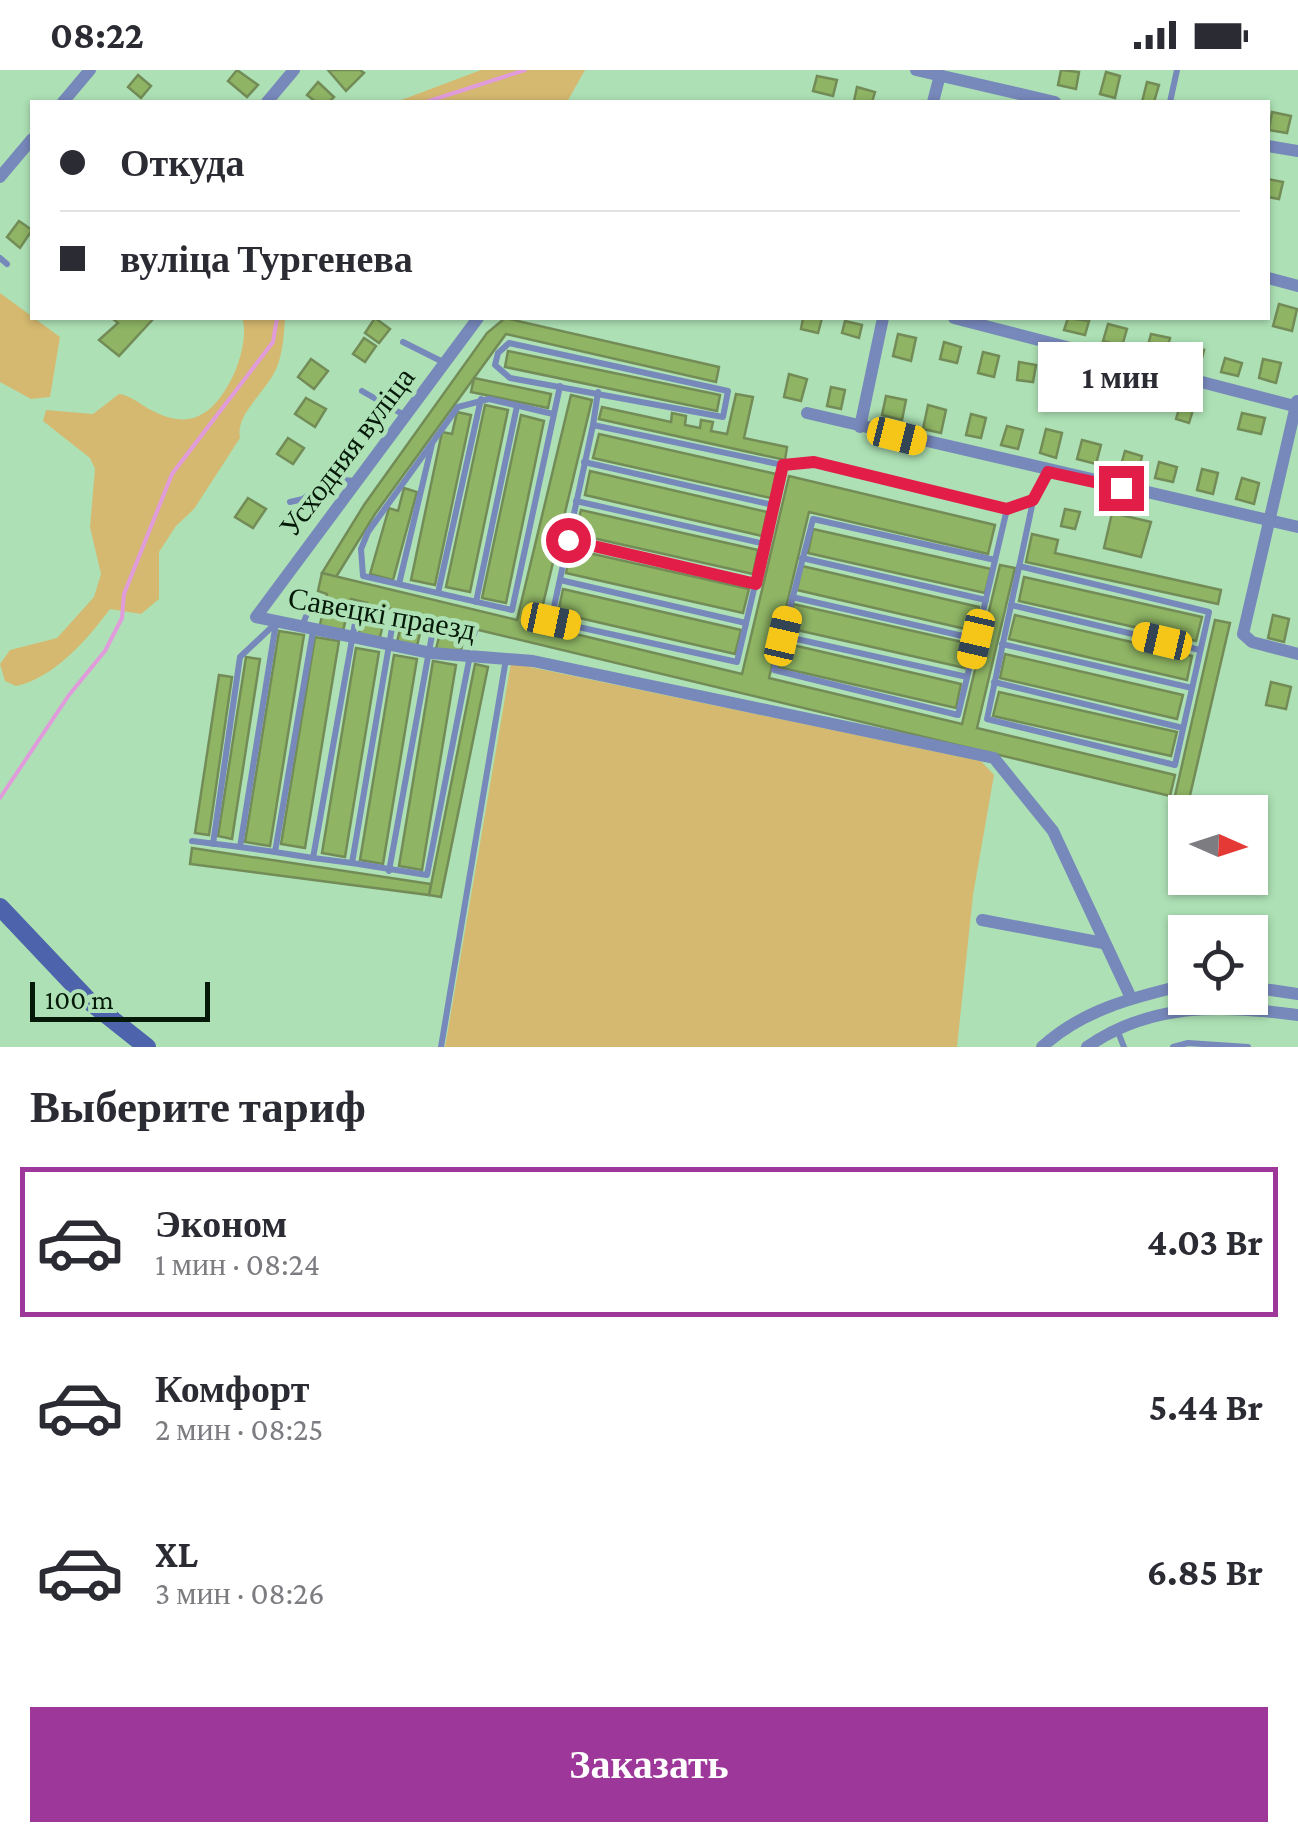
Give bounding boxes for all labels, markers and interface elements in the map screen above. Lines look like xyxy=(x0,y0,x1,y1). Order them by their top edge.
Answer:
text: 08:22 xyxy=(50,14,144,56)
text: Откуда xyxy=(120,142,244,184)
text: вуліца Тургенева xyxy=(120,238,413,280)
callout: 1 мин xyxy=(1038,343,1204,413)
text: 1 мин xyxy=(1082,359,1159,395)
street label: Усходняя вуліца xyxy=(272,361,421,543)
car xyxy=(864,414,930,458)
route end xyxy=(1099,466,1144,511)
route start xyxy=(546,518,591,563)
street label: Савецкі праезд xyxy=(286,581,478,646)
car xyxy=(519,600,583,642)
car xyxy=(762,603,804,669)
car xyxy=(955,606,997,672)
car xyxy=(1129,620,1195,662)
north arrow xyxy=(1168,795,1268,895)
map controls xyxy=(1168,795,1268,1015)
button: locate xyxy=(1168,915,1268,1015)
scale bar xyxy=(30,977,210,1021)
text: 100 m xyxy=(45,984,114,1015)
text: Выберите тариф xyxy=(30,1082,366,1132)
icon: car xyxy=(35,1197,125,1287)
text: Эконом xyxy=(155,1203,287,1245)
text: 4.03 Br xyxy=(1147,1221,1263,1263)
text: 1 мин · 08:24 xyxy=(155,1246,320,1282)
icon: car xyxy=(35,1362,125,1452)
text: Комфорт xyxy=(155,1368,309,1410)
text: 5.44 Br xyxy=(1149,1386,1263,1428)
text: 2 мин · 08:25 xyxy=(155,1411,323,1447)
icon: car xyxy=(35,1527,125,1617)
text: XL xyxy=(155,1533,198,1575)
text: 6.85 Br xyxy=(1147,1551,1263,1593)
text: 3 мин · 08:26 xyxy=(155,1575,325,1611)
button: Заказать xyxy=(30,1707,1268,1822)

